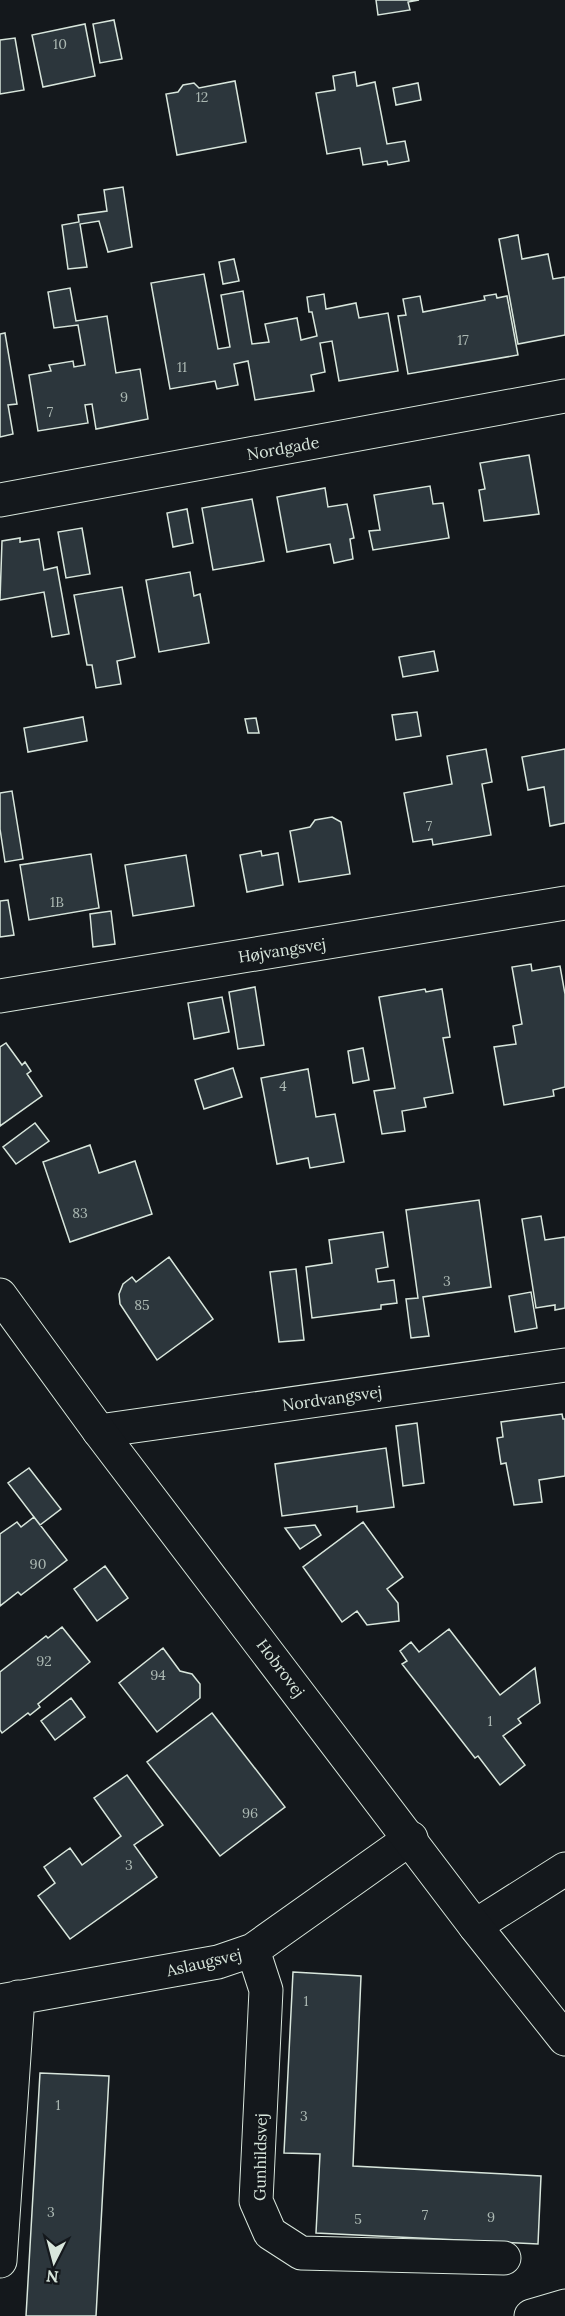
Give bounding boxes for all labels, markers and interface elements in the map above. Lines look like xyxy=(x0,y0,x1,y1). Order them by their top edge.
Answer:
house number: 10 xyxy=(53,35,67,53)
house number: 12 xyxy=(196,88,208,106)
house number: 17 xyxy=(457,331,469,349)
house number: 11 xyxy=(177,358,187,376)
house number: 9 xyxy=(120,388,128,406)
house number: 7 xyxy=(47,403,54,421)
street label: Nordgade xyxy=(245,432,321,464)
house number: 7 xyxy=(426,817,433,835)
house number: 1B xyxy=(50,893,64,911)
street label: Højvangsvej xyxy=(237,933,327,967)
house number: 4 xyxy=(279,1077,287,1095)
house number: 83 xyxy=(72,1204,88,1222)
house number: 3 xyxy=(443,1272,451,1290)
house number: 85 xyxy=(134,1296,150,1314)
street label: Nordvangsvej xyxy=(281,1381,383,1415)
house number: 90 xyxy=(30,1555,46,1573)
street label: Hobrovej xyxy=(253,1635,309,1701)
house number: 92 xyxy=(36,1652,52,1670)
house number: 94 xyxy=(150,1666,166,1684)
house number: 1 xyxy=(487,1712,493,1730)
house number: 96 xyxy=(242,1804,258,1822)
house number: 3 xyxy=(125,1856,133,1874)
street label: Aslaugsvej xyxy=(163,1944,244,1981)
house number: 1 xyxy=(303,1992,309,2010)
house number: 1 xyxy=(55,2096,61,2114)
house number: 3 xyxy=(300,2107,308,2125)
street label: Gunhildsvej xyxy=(249,2113,271,2201)
house number: 3 xyxy=(47,2203,55,2221)
house number: 7 xyxy=(422,2206,429,2224)
house number: 9 xyxy=(487,2208,495,2226)
house number: 5 xyxy=(354,2210,362,2228)
north arrow xyxy=(24,2232,84,2292)
text: N xyxy=(45,2266,60,2288)

